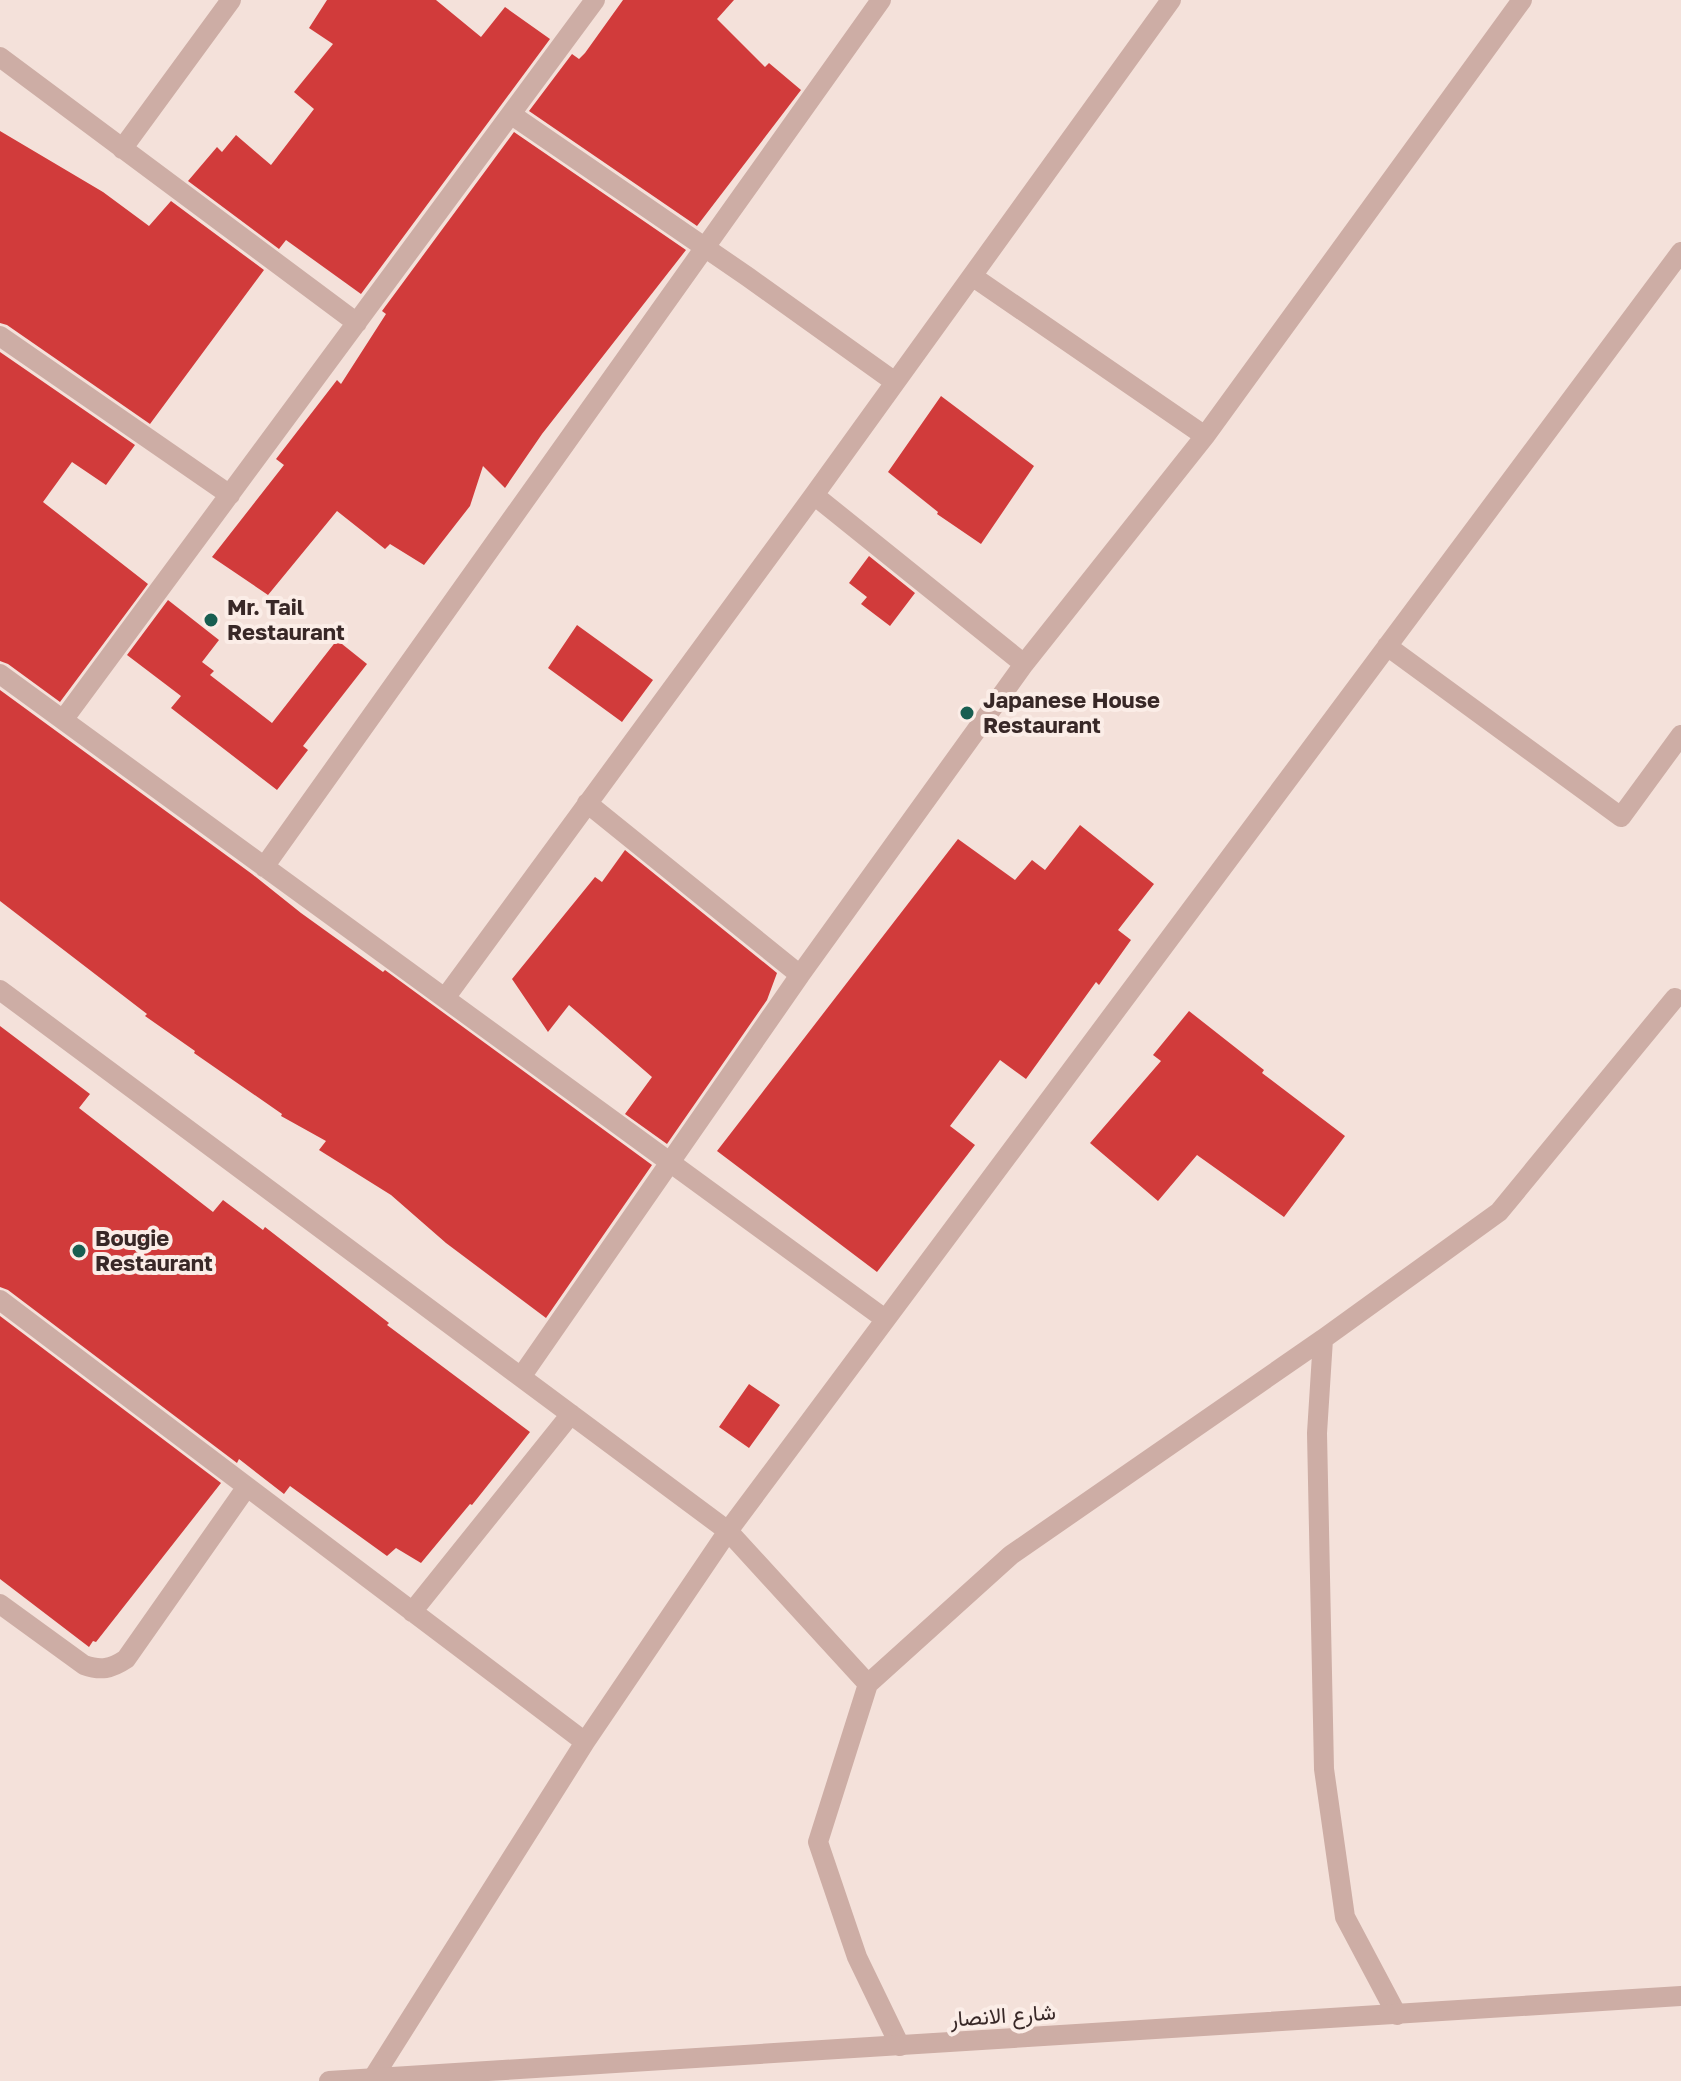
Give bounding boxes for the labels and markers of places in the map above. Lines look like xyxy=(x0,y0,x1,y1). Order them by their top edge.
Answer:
place label: Mr. Tail Restaurant xyxy=(227,593,345,645)
marker: Mr. Tail Restaurant xyxy=(202,611,220,629)
place label: Japanese House Restaurant xyxy=(983,686,1160,738)
marker: Japanese House Restaurant xyxy=(958,704,976,722)
place label: Bougie Restaurant xyxy=(95,1224,213,1276)
marker: Bougie Restaurant xyxy=(70,1242,88,1260)

